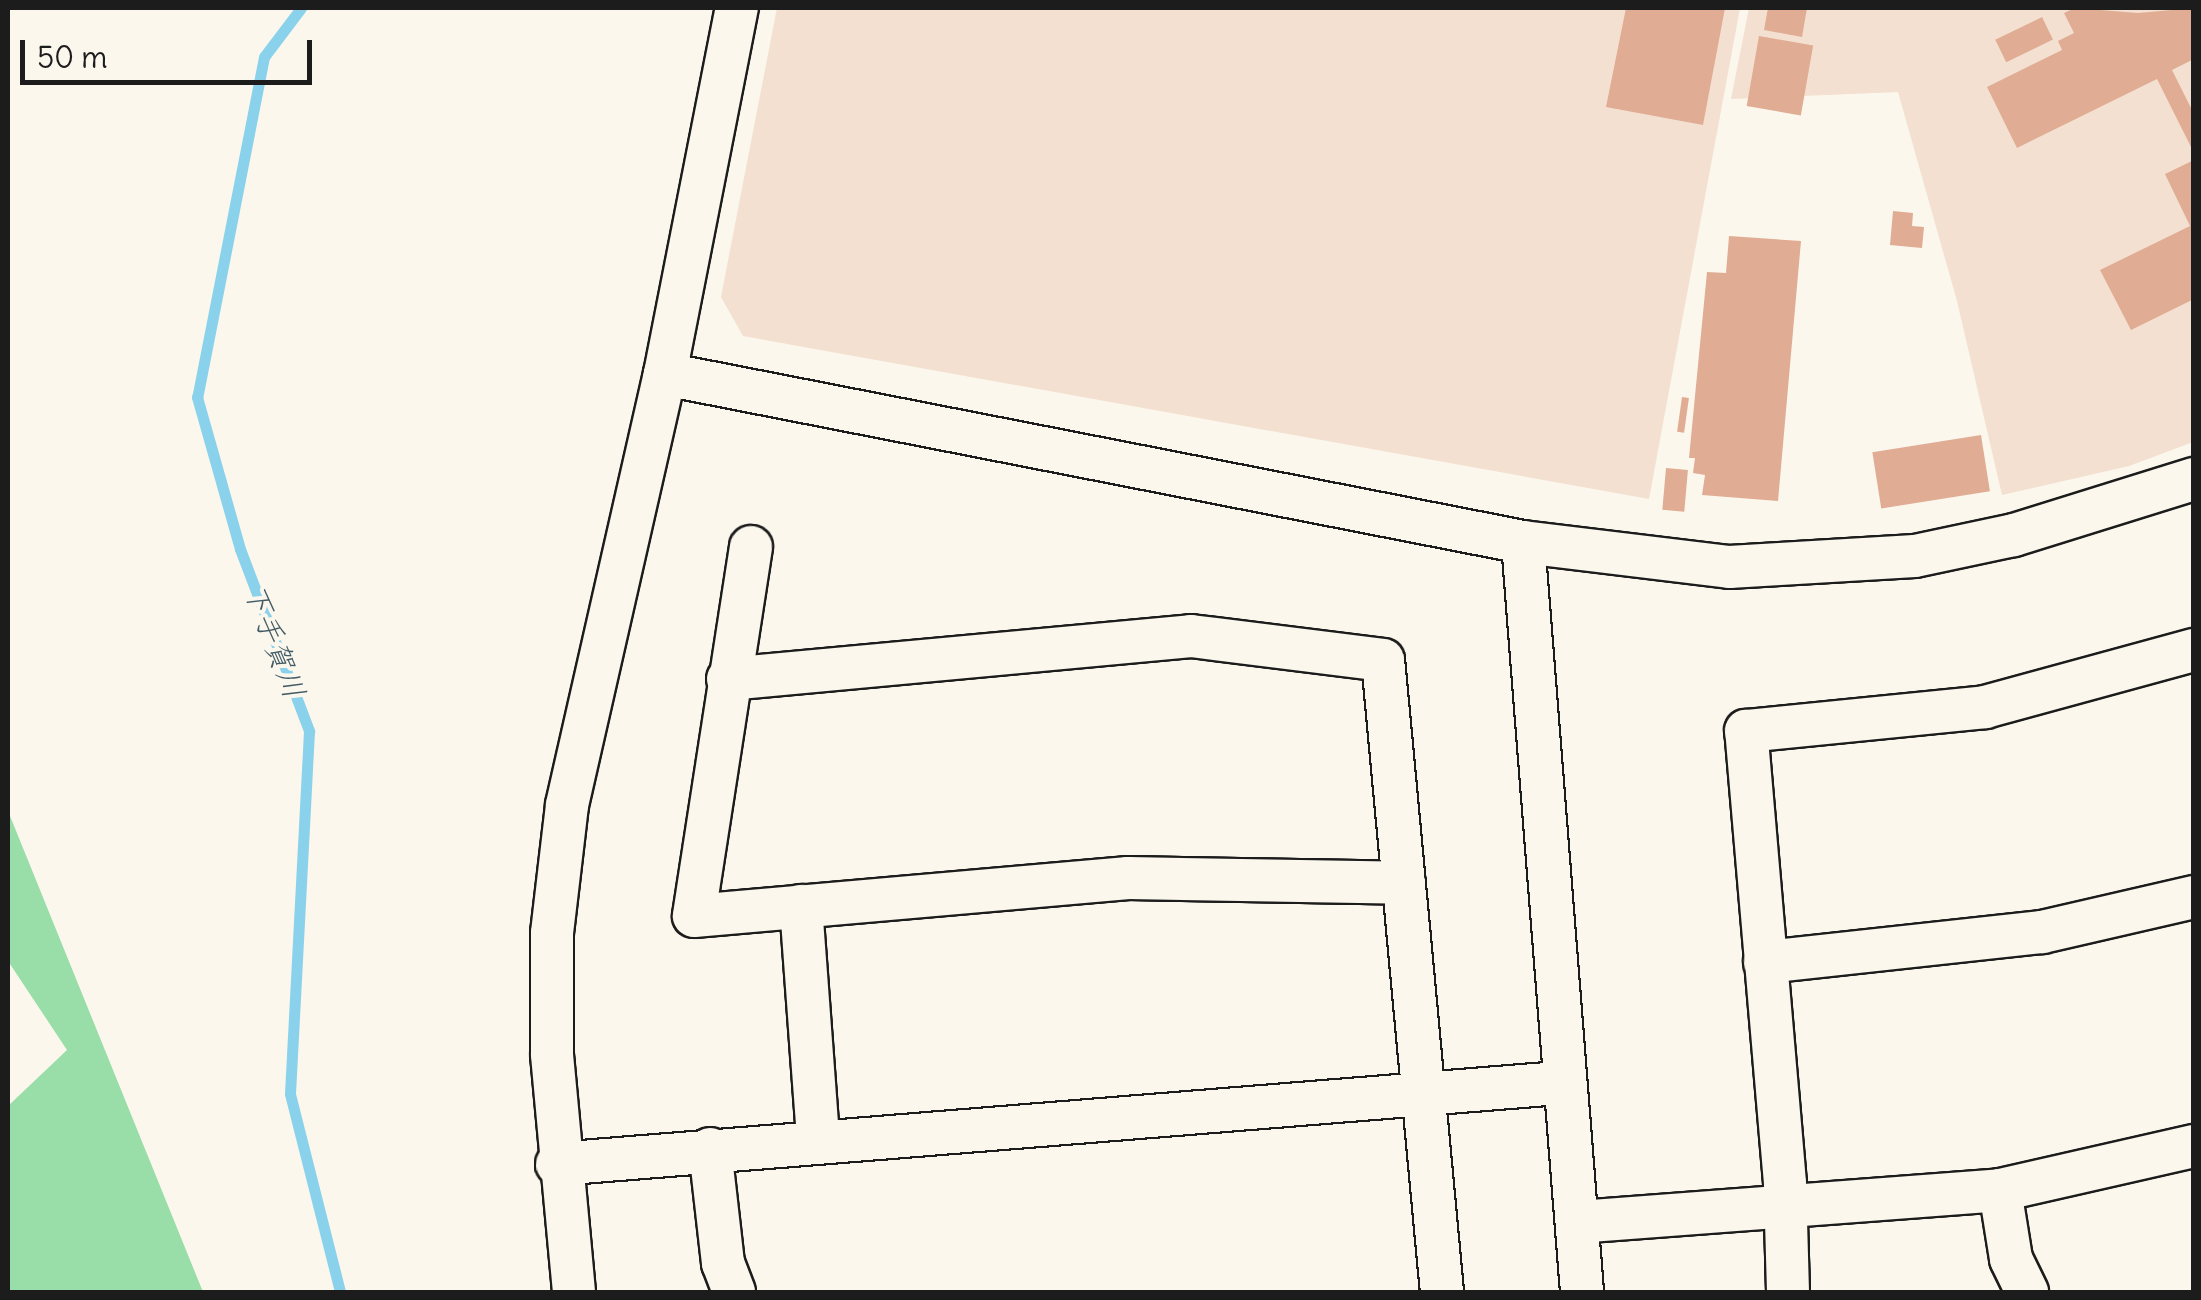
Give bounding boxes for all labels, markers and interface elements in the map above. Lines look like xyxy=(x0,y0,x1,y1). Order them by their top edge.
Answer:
scale bar xyxy=(25,20,318,82)
text: 50 m xyxy=(37,38,107,76)
water label: 下手賀川 xyxy=(237,579,313,703)

